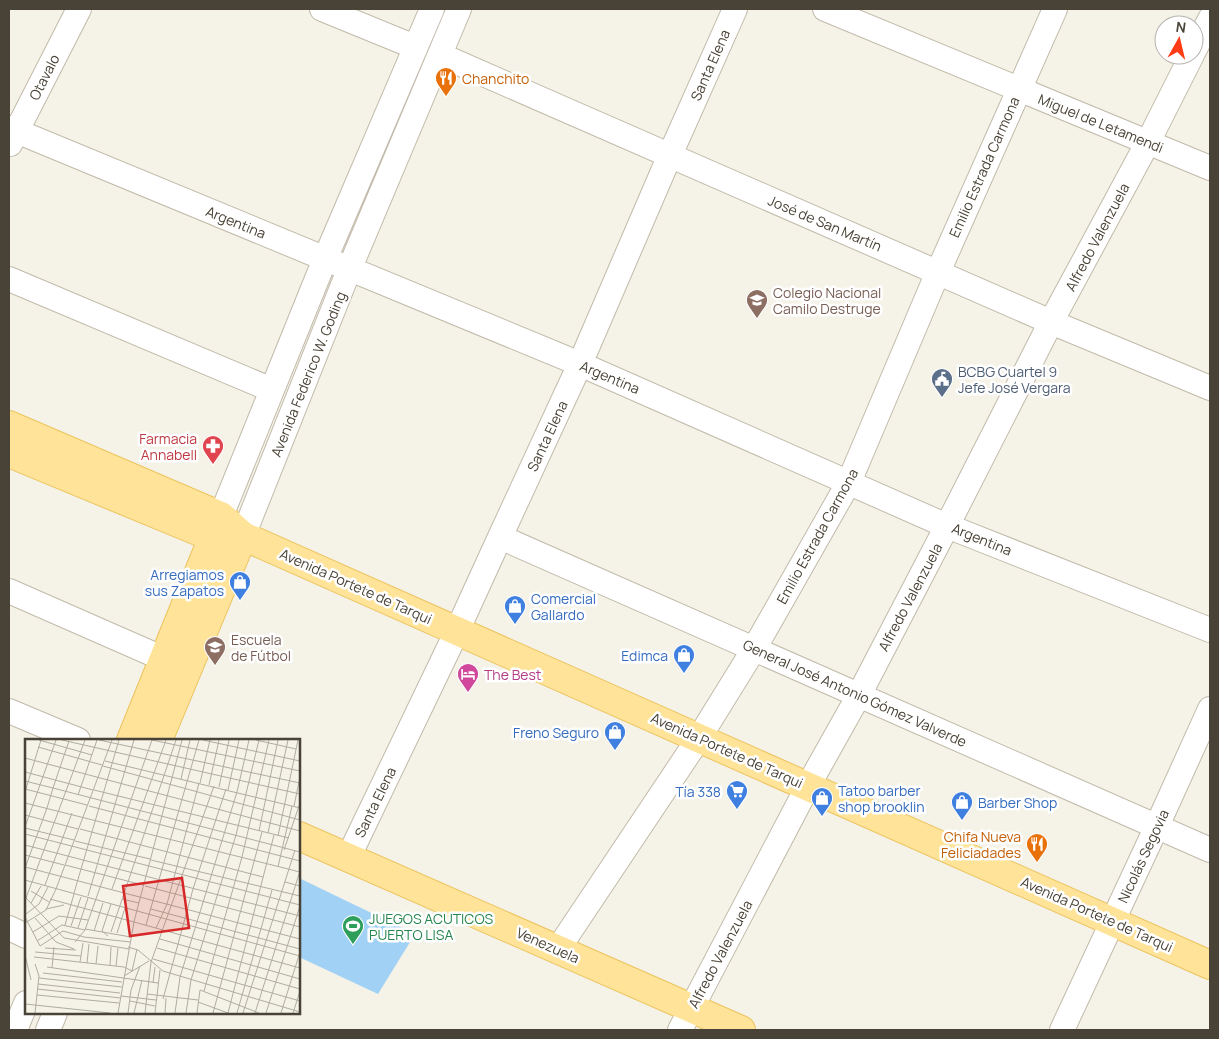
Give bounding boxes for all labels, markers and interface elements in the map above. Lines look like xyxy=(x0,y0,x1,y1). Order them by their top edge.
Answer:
north arrow xyxy=(1154,15,1204,65)
text: N xyxy=(1175,17,1187,37)
street label: Santa Elena xyxy=(686,26,734,104)
street label: Otavalo xyxy=(24,51,64,103)
restaurant icon: Chanchito xyxy=(434,66,458,97)
place label: Chanchito xyxy=(462,69,529,88)
street label: Miguel de Letamendi xyxy=(1036,89,1166,157)
street label: Emilio Estrada Carmona xyxy=(944,94,1024,240)
street label: Alfredo Valenzuela xyxy=(1061,180,1133,294)
street label: José de San Martín xyxy=(765,190,885,256)
street label: Argentina xyxy=(203,201,269,243)
place label: Colegio Nacional Camilo Destruge xyxy=(773,283,881,318)
street label: Avenida Federico W. Goding xyxy=(266,288,350,460)
school or university icon: Colegio Nacional Camilo Destruge xyxy=(745,288,769,319)
street label: Argentina xyxy=(577,356,643,398)
place label: BCBG Cuartel 9 Jefe José Vergara xyxy=(958,362,1071,397)
public building icon: BCBG Cuartel 9 Jefe José Vergara xyxy=(930,367,954,398)
street label: Santa Elena xyxy=(522,397,572,475)
place label: Farmacia Annabell xyxy=(139,429,197,464)
pharmacy icon: Farmacia Annabell xyxy=(201,434,225,465)
street label: Emilio Estrada Carmona xyxy=(772,465,862,607)
street label: Argentina xyxy=(949,518,1015,560)
street label: Alfredo Valenzuela xyxy=(874,540,946,654)
street label: Avenida Portete de Tarqui xyxy=(277,544,435,628)
place label: Arregiamos sus Zapatos xyxy=(145,565,224,600)
shop icon: Arregiamos sus Zapatos xyxy=(228,570,252,601)
place label: Comercial Gallardo xyxy=(531,589,596,624)
shop icon: Comercial Gallardo xyxy=(503,594,527,625)
place label: Escuela de Fútbol xyxy=(231,630,291,665)
school or university icon: Escuela de Fútbol xyxy=(203,635,227,666)
street label: General José Antonio Gómez Valverde xyxy=(740,635,970,751)
shop icon: Edimca xyxy=(672,643,696,674)
place label: Edimca xyxy=(621,646,668,665)
hotel icon: The Best xyxy=(456,662,480,693)
place label: The Best xyxy=(484,665,542,684)
street label: Avenida Portete de Tarqui xyxy=(648,708,806,792)
shop icon: Freno Seguro xyxy=(603,720,627,751)
place label: Freno Seguro xyxy=(513,723,599,742)
inset map xyxy=(25,739,300,1014)
street label: Santa Elena xyxy=(350,764,400,840)
supermarket icon: Tía 338 xyxy=(725,779,749,810)
place label: Tatoo barber shop brooklin xyxy=(838,781,925,816)
place label: Tía 338 xyxy=(675,782,721,801)
shop icon: Tatoo barber shop brooklin xyxy=(810,786,834,817)
shop icon: Barber Shop xyxy=(950,790,974,821)
place label: Barber Shop xyxy=(978,793,1057,812)
street label: Nicolás Segovia xyxy=(1113,806,1173,906)
place label: Chifa Nueva Feliciadades xyxy=(941,827,1021,862)
restaurant icon: Chifa Nueva Feliciadades xyxy=(1025,832,1049,863)
street label: Avenida Portete de Tarqui xyxy=(1018,872,1176,956)
street label: Alfredo Valenzuela xyxy=(684,897,756,1011)
place label: JUEGOS ACUTICOS PUERTO LISA xyxy=(369,909,494,944)
sports icon: JUEGOS ACUTICOS PUERTO LISA xyxy=(341,914,365,945)
street label: Venezuela xyxy=(514,923,582,967)

